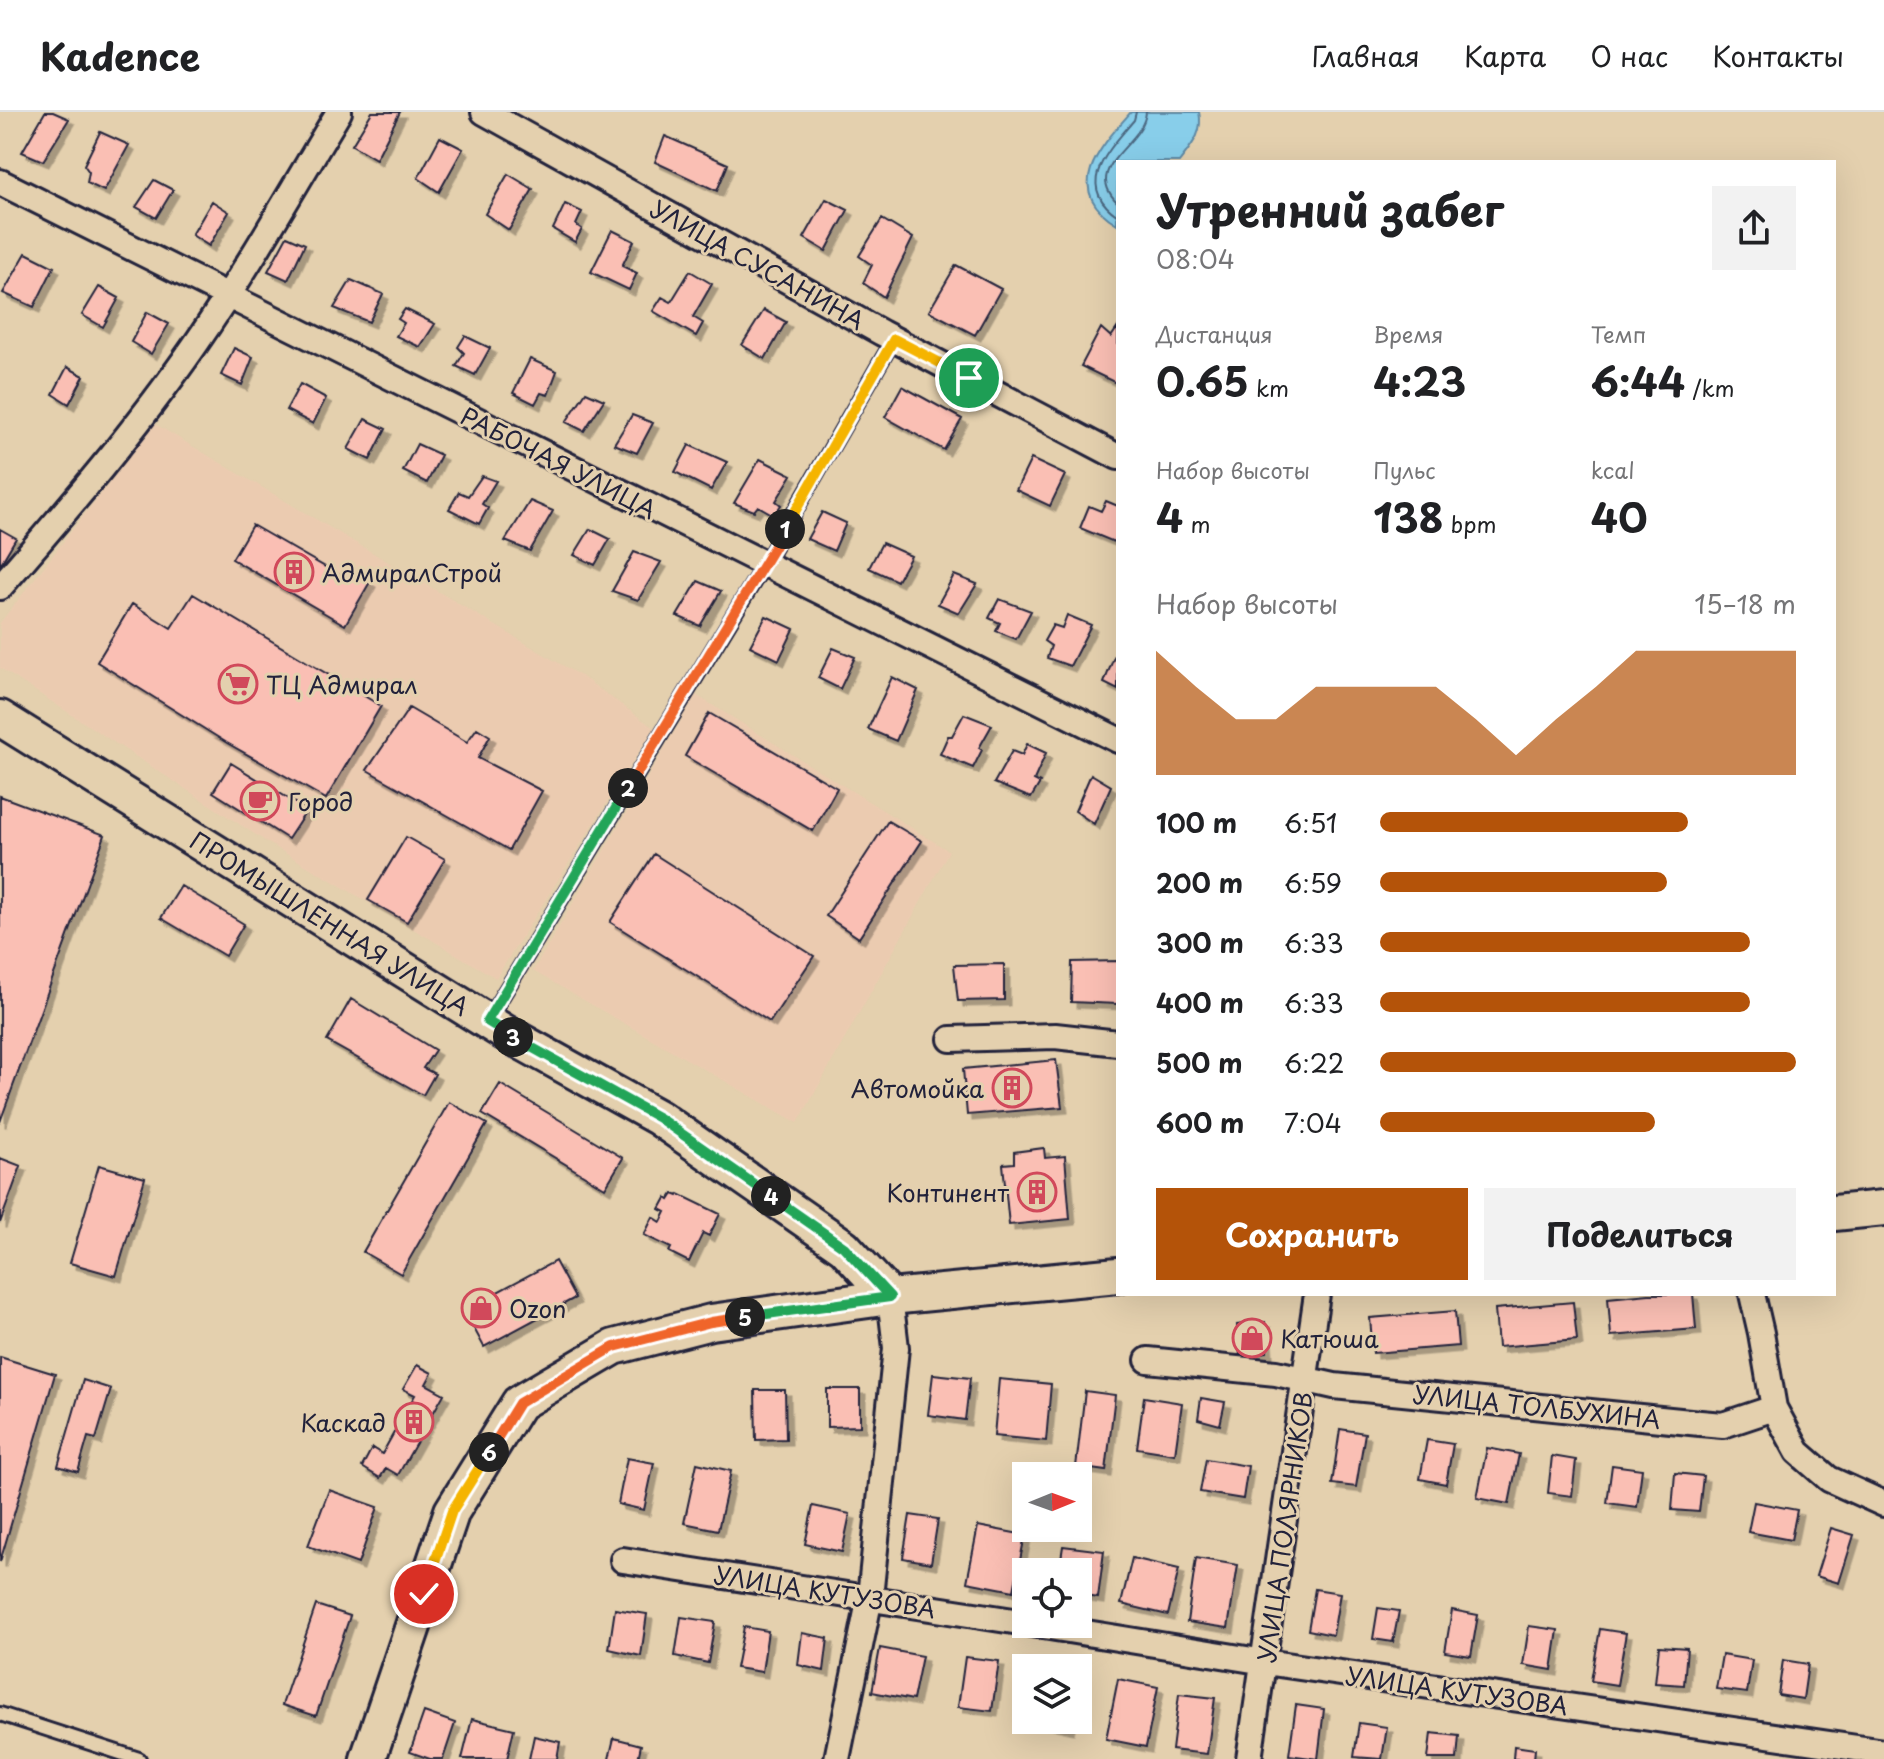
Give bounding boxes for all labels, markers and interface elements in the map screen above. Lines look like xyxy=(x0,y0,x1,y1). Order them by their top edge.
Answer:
text: Kadence xyxy=(40,27,200,84)
text: Главная xyxy=(1312,34,1420,77)
text: Карта xyxy=(1464,34,1546,77)
text: О нас xyxy=(1590,34,1668,77)
text: Контакты xyxy=(1712,34,1844,77)
text: Утренний забег xyxy=(1156,176,1504,242)
button: share xyxy=(1712,186,1796,270)
street label: УЛИЦА СУСАНИНА xyxy=(644,190,872,338)
text: 08:04 xyxy=(1156,239,1235,278)
text: Дистанция xyxy=(1156,317,1273,350)
text: Время xyxy=(1373,317,1444,350)
text: Темп xyxy=(1591,317,1646,350)
pin xyxy=(935,344,1003,412)
text: 0.65 xyxy=(1156,350,1249,411)
text: 4:23 xyxy=(1373,350,1466,411)
text: 6:44 xyxy=(1591,350,1685,411)
icon: arrive xyxy=(947,356,991,400)
text: km xyxy=(1249,371,1289,404)
text: /km xyxy=(1685,371,1735,404)
street label: РАБОЧАЯ УЛИЦА xyxy=(455,397,663,527)
text: Набор высоты xyxy=(1156,453,1310,486)
text: Пульс xyxy=(1373,453,1436,486)
text: kcal xyxy=(1591,453,1635,486)
text: 4 xyxy=(1156,486,1183,547)
text: 138 xyxy=(1373,486,1444,547)
text: 40 xyxy=(1591,486,1648,547)
text: m xyxy=(1183,507,1210,540)
text: bpm xyxy=(1444,507,1496,540)
pin: 1 xyxy=(765,509,805,549)
text: 1 xyxy=(780,512,790,545)
building icon: АдмиралСтрой xyxy=(273,551,315,593)
place label: АдмиралСтрой xyxy=(322,554,502,590)
text: Набор высоты xyxy=(1156,584,1338,623)
text: 15–18 m xyxy=(1694,584,1796,623)
supermarket icon: ТЦ Адмирал xyxy=(217,663,259,705)
place label: ТЦ Адмирал xyxy=(266,666,417,702)
pin: 2 xyxy=(608,768,648,808)
text: 2 xyxy=(620,771,636,804)
cafe icon: Город xyxy=(239,780,281,822)
place label: Город xyxy=(288,783,353,819)
text: 100 m xyxy=(1156,803,1237,842)
text: 6:51 xyxy=(1284,803,1337,842)
street label: ПРОМЫШЛЕННАЯ УЛИЦА xyxy=(183,822,477,1024)
text: 200 m xyxy=(1156,863,1243,902)
text: 6:59 xyxy=(1284,863,1342,902)
text: 300 m xyxy=(1156,923,1244,962)
text: 6:33 xyxy=(1284,923,1344,962)
text: 400 m xyxy=(1156,983,1244,1022)
text: 6:33 xyxy=(1284,983,1344,1022)
pin: 3 xyxy=(493,1017,533,1057)
text: 3 xyxy=(506,1020,520,1053)
text: 500 m xyxy=(1156,1043,1242,1082)
text: 6:22 xyxy=(1284,1043,1345,1082)
building icon: Автомойка xyxy=(991,1067,1033,1109)
place label: Автомойка xyxy=(851,1070,984,1106)
text: 600 m xyxy=(1156,1103,1244,1142)
text: 7:04 xyxy=(1284,1103,1342,1142)
building icon: Континент xyxy=(1016,1171,1058,1213)
place label: Континент xyxy=(887,1174,1009,1210)
pin: 4 xyxy=(751,1176,791,1216)
text: 4 xyxy=(764,1179,778,1212)
button: Сохранить xyxy=(1156,1188,1468,1280)
button: Поделиться xyxy=(1484,1188,1796,1280)
shop icon: Ozon xyxy=(460,1287,502,1329)
place label: Ozon xyxy=(509,1290,566,1326)
pin: 5 xyxy=(725,1297,765,1337)
text: 5 xyxy=(738,1300,752,1333)
shop icon: Катюша xyxy=(1231,1317,1273,1359)
place label: Катюша xyxy=(1280,1320,1379,1356)
street label: УЛИЦА ТОЛБУХИНА xyxy=(1412,1375,1662,1437)
street label: УЛИЦА ПОЛЯРНИКОВ xyxy=(1247,1389,1321,1665)
building icon: Каскад xyxy=(393,1401,435,1443)
place label: Каскад xyxy=(300,1404,386,1440)
pin: 6 xyxy=(469,1432,509,1472)
text: 6 xyxy=(481,1435,497,1468)
north arrow xyxy=(1012,1462,1092,1542)
map controls xyxy=(1012,1462,1092,1734)
street label: УЛИЦА КУТУЗОВА xyxy=(712,1556,938,1626)
button: locate xyxy=(1012,1558,1092,1638)
pin xyxy=(390,1560,458,1628)
icon: check xyxy=(402,1572,446,1616)
button: layers xyxy=(1012,1654,1092,1734)
street label: УЛИЦА КУТУЗОВА xyxy=(1344,1657,1570,1723)

